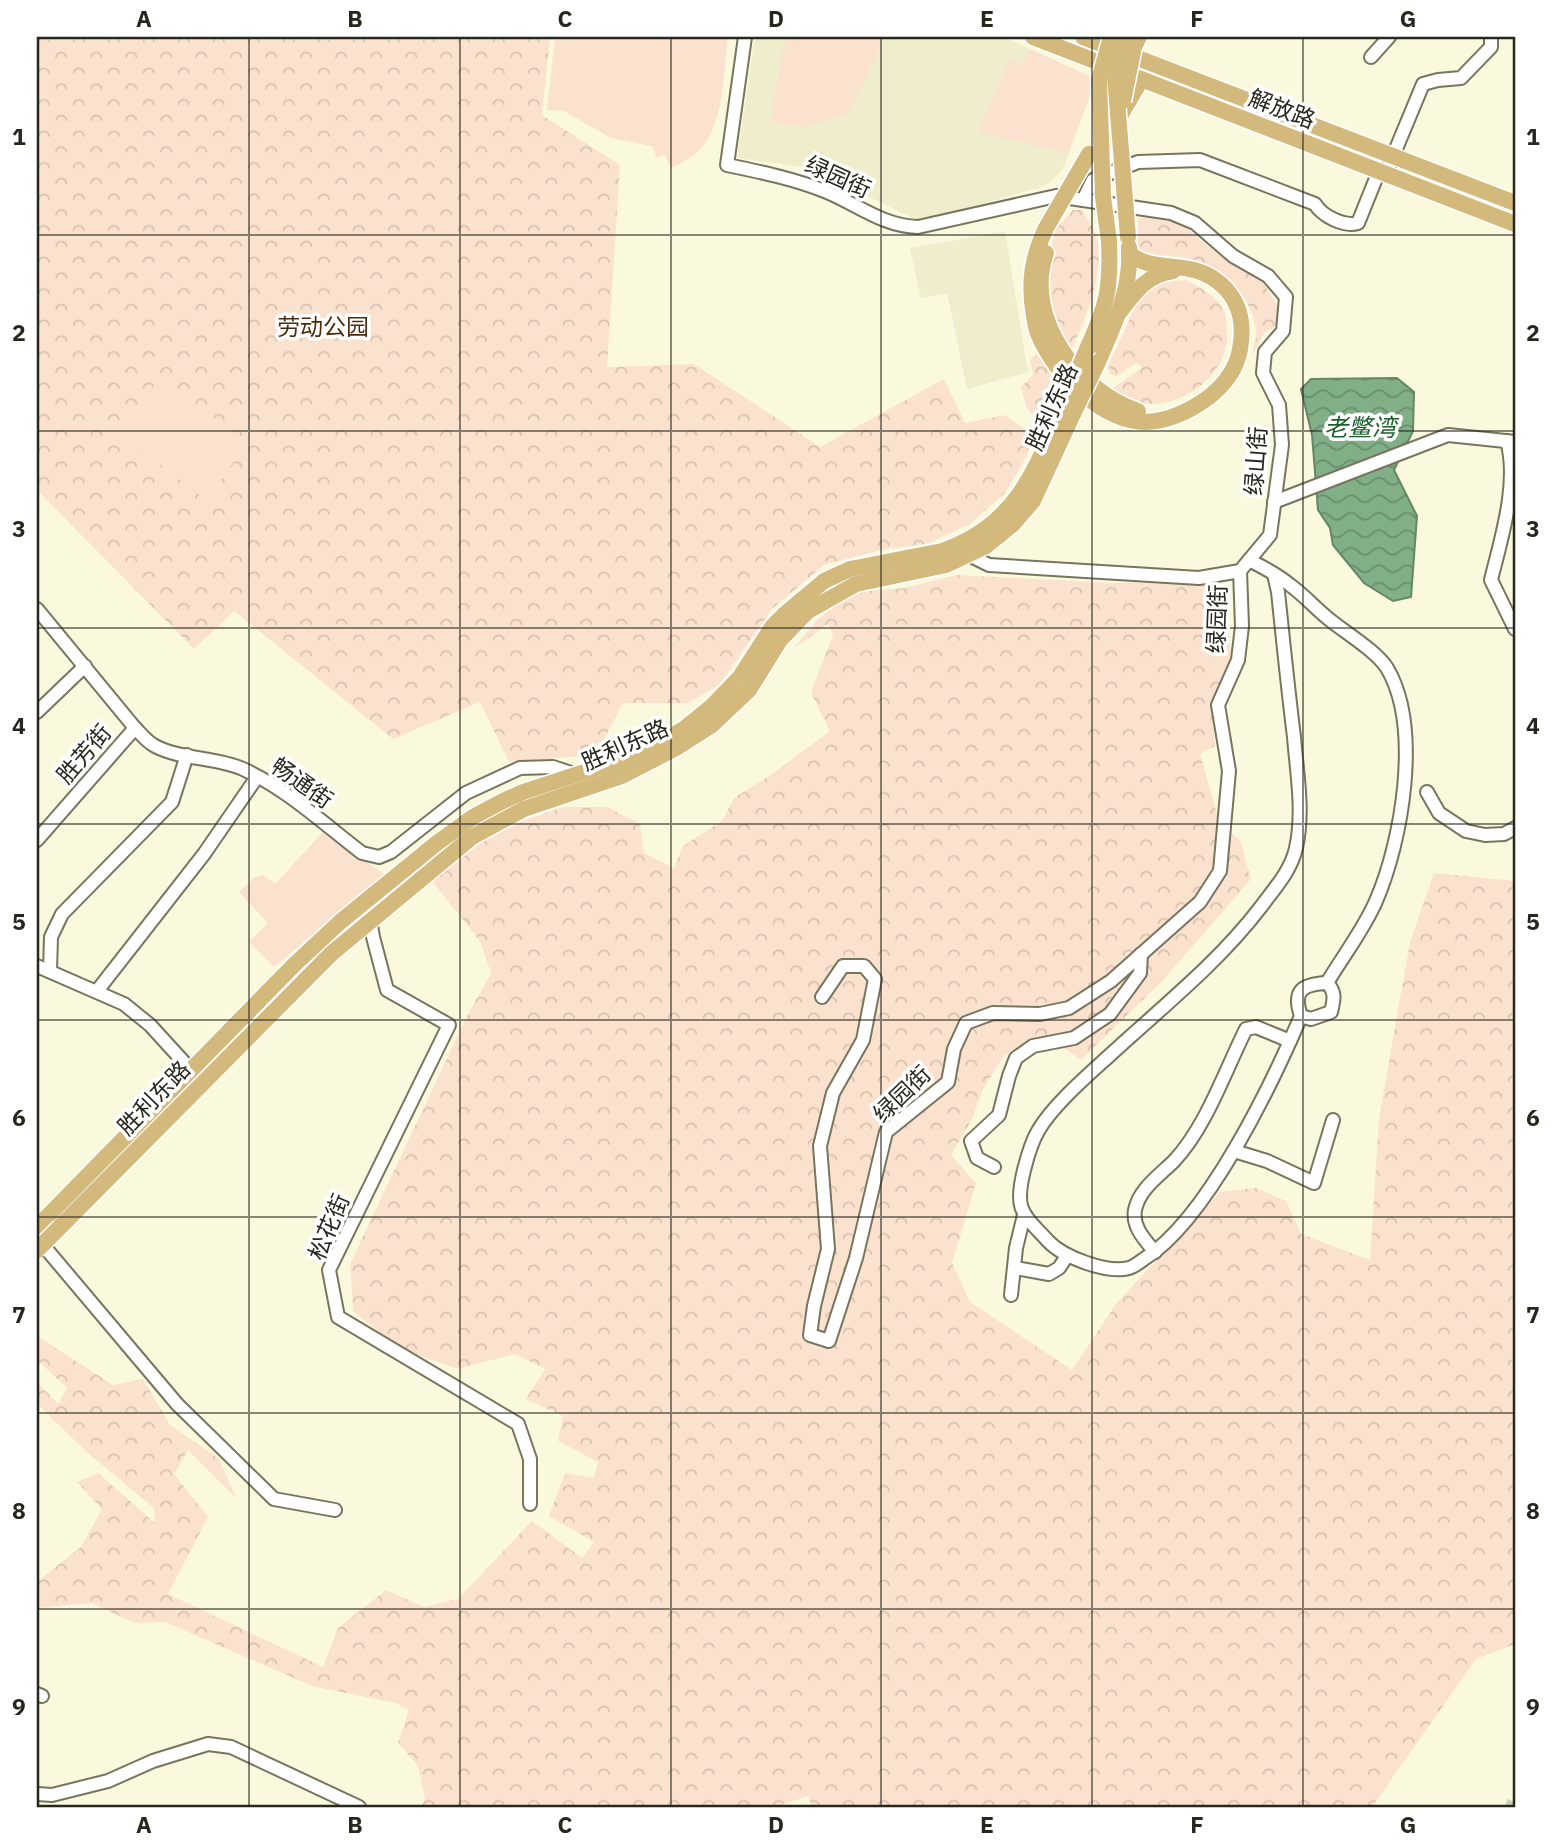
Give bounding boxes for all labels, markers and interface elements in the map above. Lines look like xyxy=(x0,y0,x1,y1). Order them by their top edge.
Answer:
text: A xyxy=(136,3,152,33)
text: B xyxy=(347,3,363,33)
text: C xyxy=(558,3,573,33)
text: D xyxy=(768,3,784,33)
text: E xyxy=(980,3,994,33)
text: F xyxy=(1190,3,1204,33)
text: G xyxy=(1400,3,1416,33)
street label: 解放路 xyxy=(1245,82,1320,134)
text: 1 xyxy=(12,121,26,151)
text: 1 xyxy=(1526,121,1540,151)
street label: 绿园街 xyxy=(801,148,876,204)
park label: 劳动公园 xyxy=(277,311,369,341)
text: 2 xyxy=(12,317,26,347)
text: 2 xyxy=(1526,317,1540,347)
street label: 胜利东路 xyxy=(1019,358,1083,455)
water label: 老鳖湾 xyxy=(1324,411,1400,443)
street label: 绿山街 xyxy=(1238,425,1272,496)
text: 3 xyxy=(12,513,26,543)
text: 3 xyxy=(1526,513,1540,543)
street label: 绿园街 xyxy=(1200,584,1232,654)
text: 4 xyxy=(12,710,26,740)
text: 4 xyxy=(1526,710,1540,740)
street label: 胜利东路 xyxy=(576,712,673,776)
street label: 胜芳街 xyxy=(49,717,117,789)
street label: 畅通街 xyxy=(266,750,339,814)
text: 5 xyxy=(12,906,26,936)
text: 5 xyxy=(1526,906,1540,936)
street label: 胜利东路 xyxy=(111,1054,196,1141)
street label: 绿园街 xyxy=(866,1059,937,1128)
text: 6 xyxy=(12,1102,26,1132)
text: 6 xyxy=(1526,1102,1540,1132)
street label: 松花街 xyxy=(301,1189,355,1264)
text: 7 xyxy=(12,1299,26,1329)
text: 7 xyxy=(1526,1299,1540,1329)
text: 8 xyxy=(12,1495,26,1525)
text: 8 xyxy=(1526,1495,1540,1525)
text: 9 xyxy=(12,1691,26,1721)
text: 9 xyxy=(1526,1691,1540,1721)
text: A xyxy=(136,1809,152,1839)
text: B xyxy=(347,1809,363,1839)
text: C xyxy=(558,1809,573,1839)
text: D xyxy=(768,1809,784,1839)
text: E xyxy=(980,1809,994,1839)
text: F xyxy=(1190,1809,1204,1839)
text: G xyxy=(1400,1809,1416,1839)

